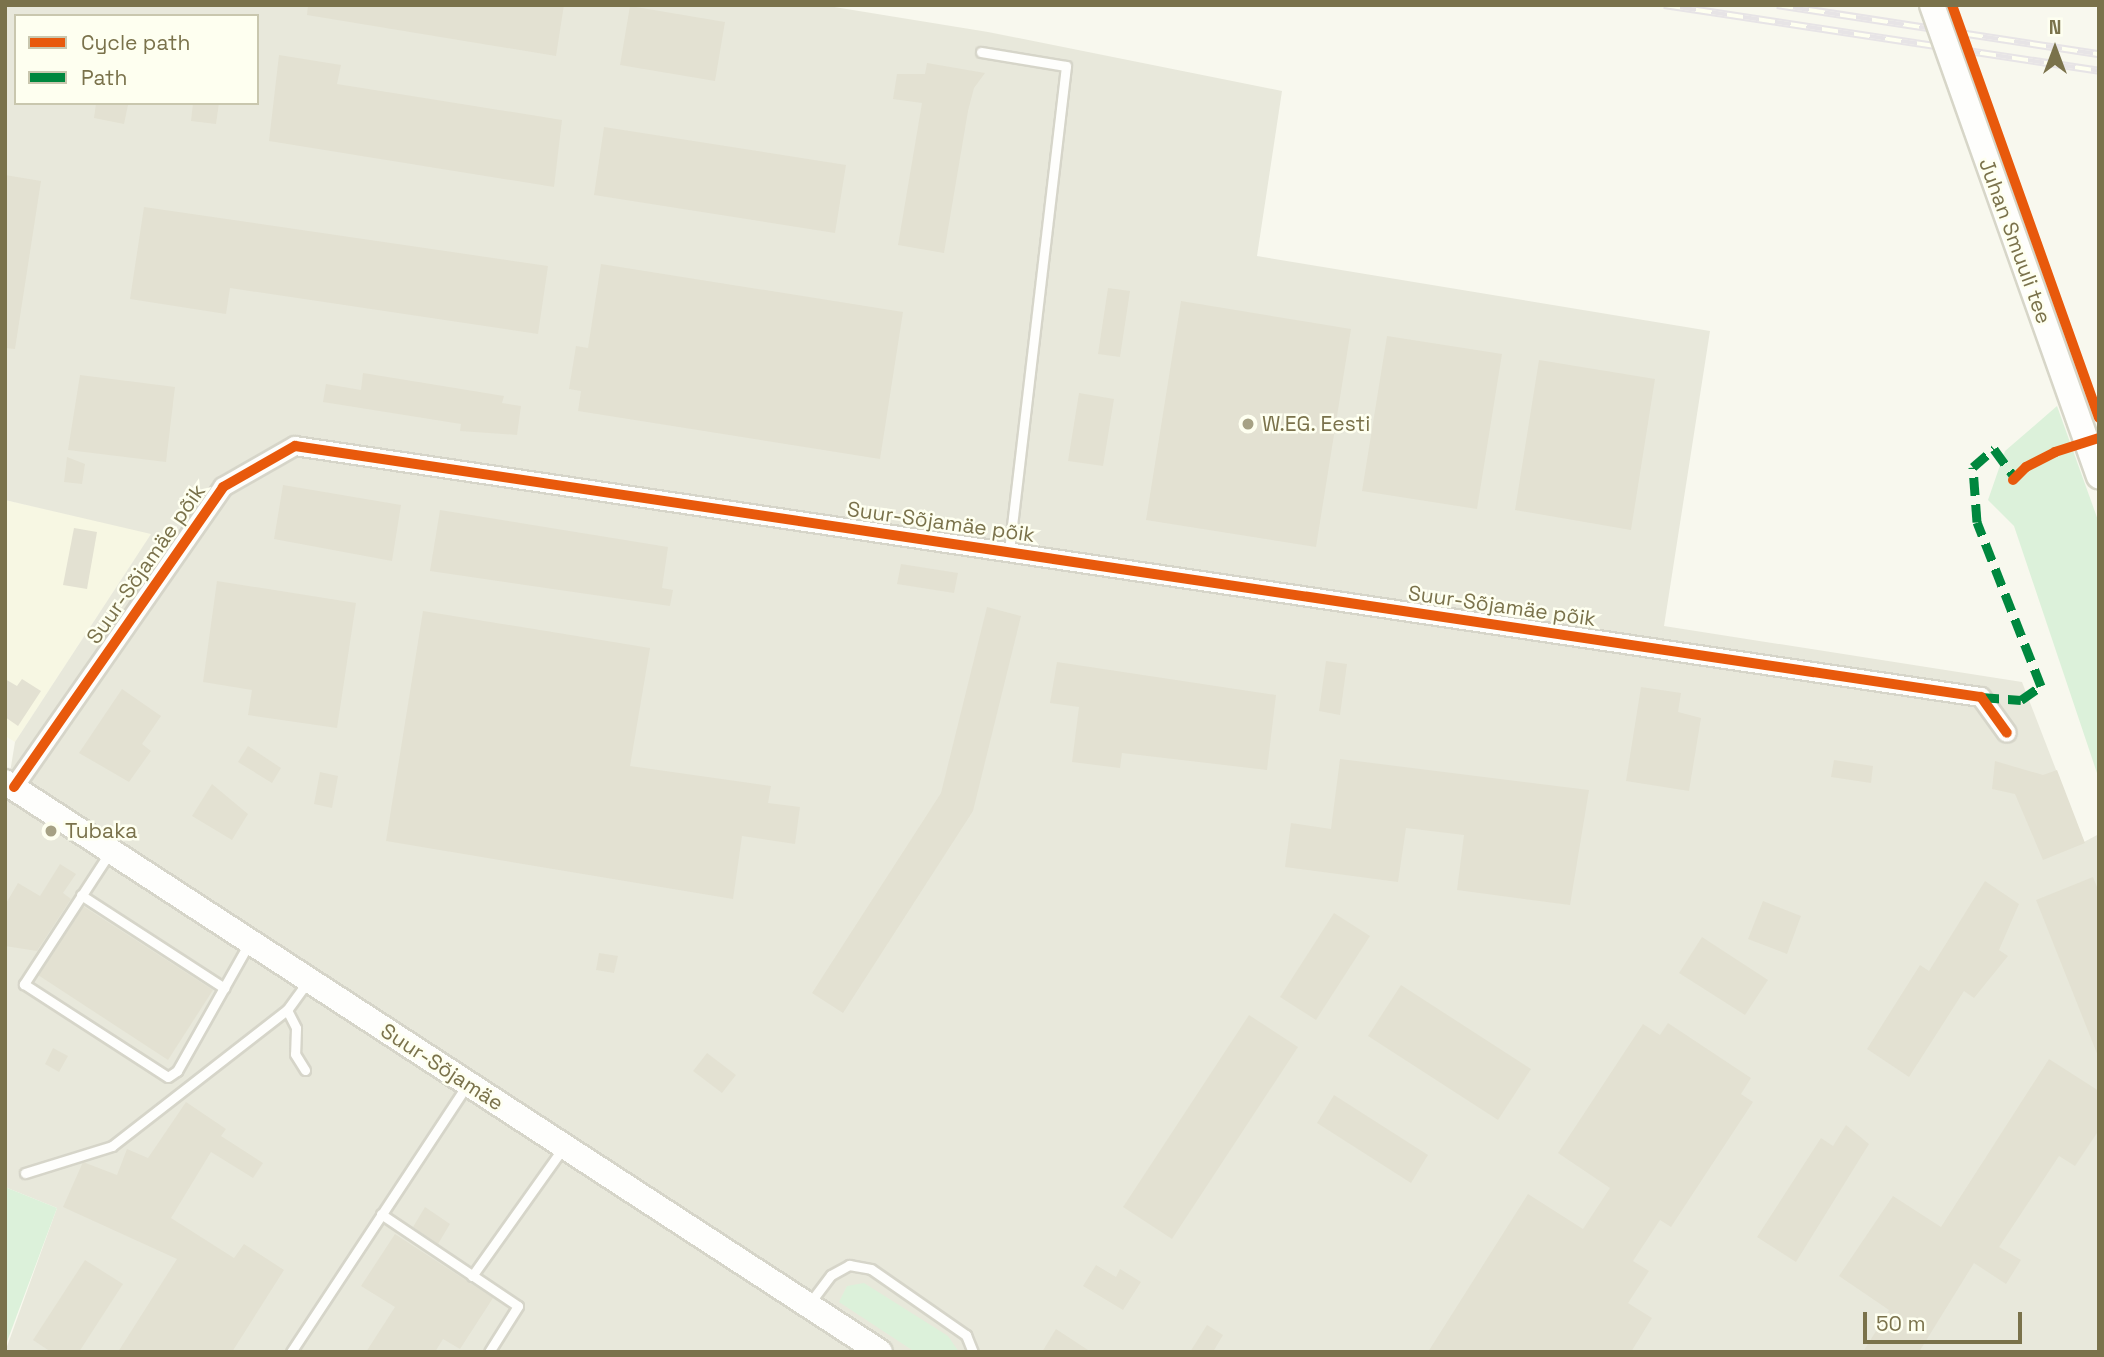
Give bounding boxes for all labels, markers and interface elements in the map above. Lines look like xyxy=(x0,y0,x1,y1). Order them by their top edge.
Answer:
legend xyxy=(14,14,259,105)
north arrow xyxy=(2020,14,2090,84)
text: N xyxy=(2049,15,2061,40)
text: Cycle path xyxy=(81,29,190,56)
text: Path xyxy=(81,64,127,91)
street label: Juhan Smuuli tee xyxy=(1973,155,2057,327)
place label: W.EG. Eesti xyxy=(1262,411,1371,437)
marker: W.EG. Eesti xyxy=(1240,416,1256,432)
street label: Suur-Sõjamäe põik xyxy=(81,479,211,649)
street label: Suur-Sõjamäe põik xyxy=(845,496,1037,548)
street label: Suur-Sõjamäe põik xyxy=(1406,580,1598,632)
place label: Tubaka xyxy=(65,818,137,844)
marker: Tubaka xyxy=(43,823,59,839)
street label: Suur-Sõjamäe xyxy=(376,1018,508,1116)
scale bar xyxy=(1866,1298,2025,1342)
text: 50 m xyxy=(1876,1310,1926,1337)

